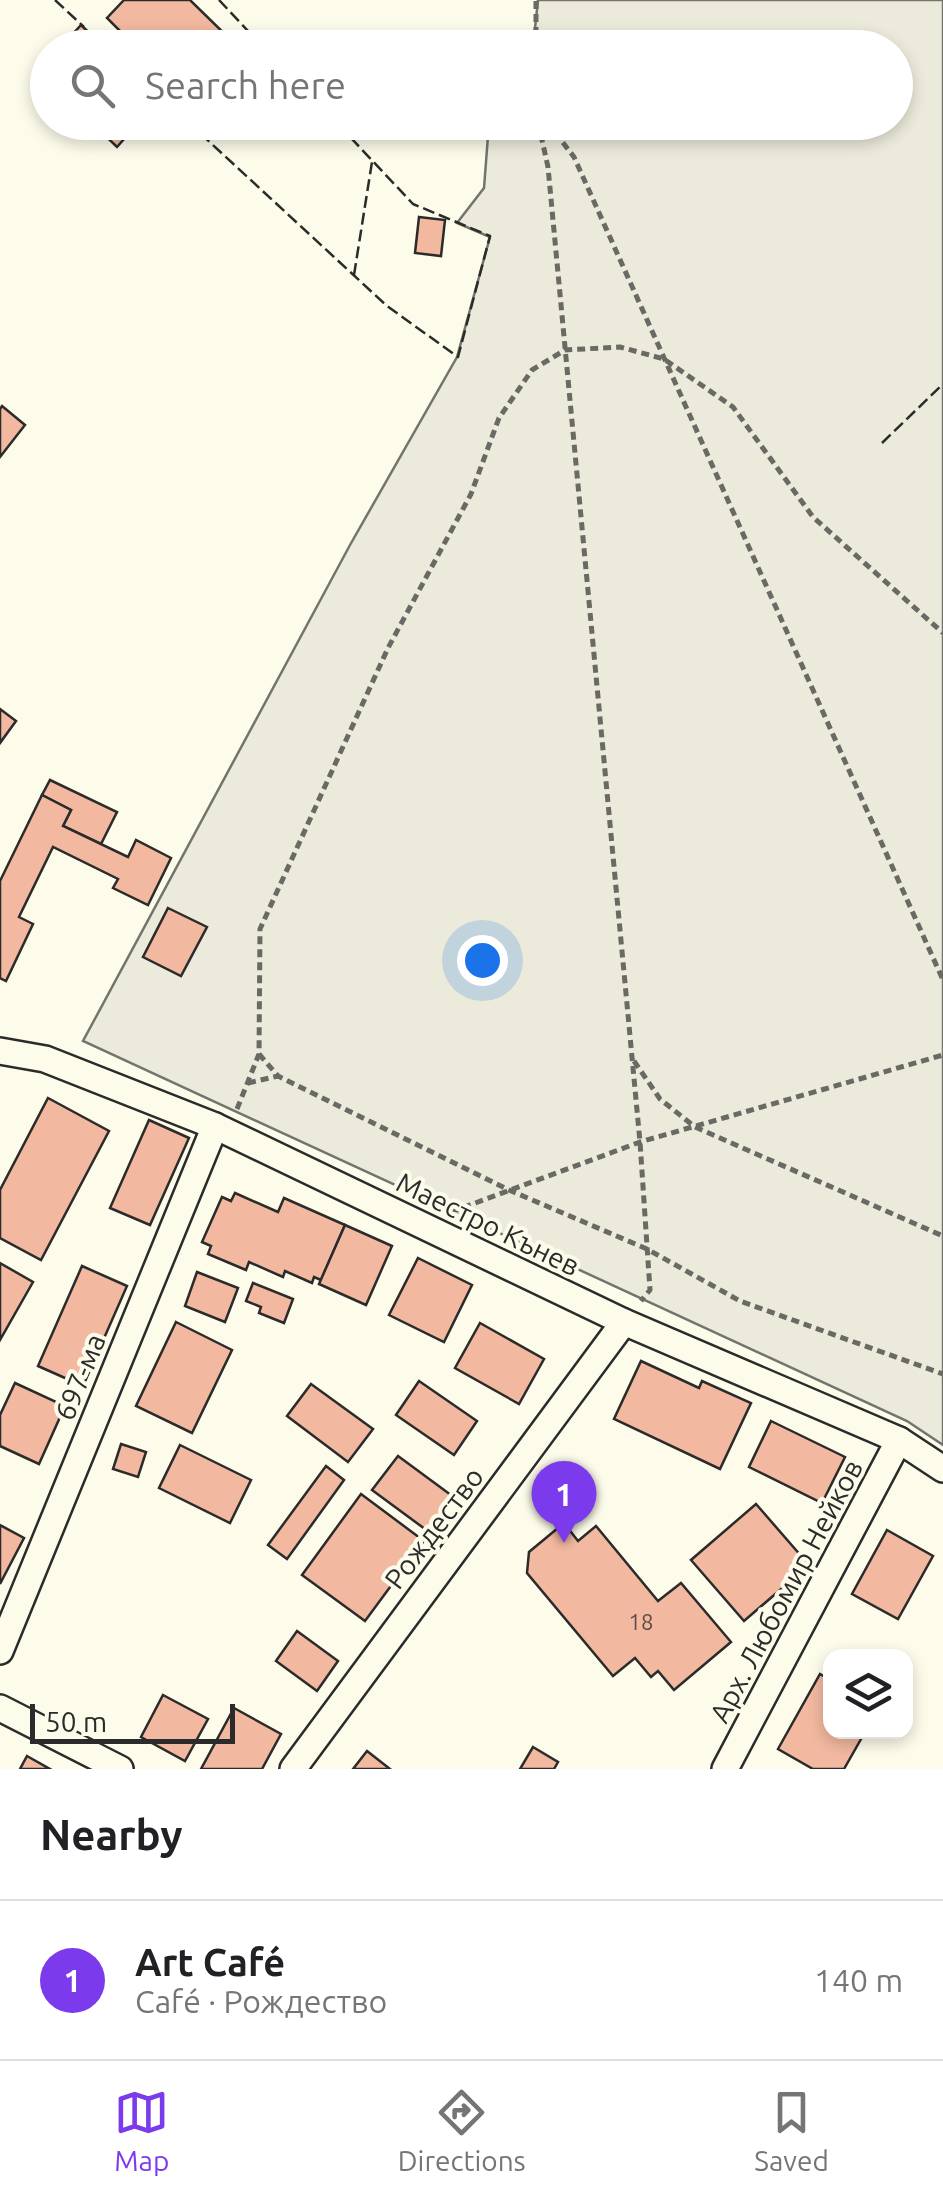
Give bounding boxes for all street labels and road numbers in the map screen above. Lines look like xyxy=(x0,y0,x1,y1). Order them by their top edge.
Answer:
street label: Маестро Кънев xyxy=(392,1166,585,1281)
street label: 697-ма xyxy=(48,1329,111,1424)
street label: Арх. Любомир Нейков xyxy=(703,1454,868,1727)
street label: Рождество xyxy=(378,1461,489,1594)

